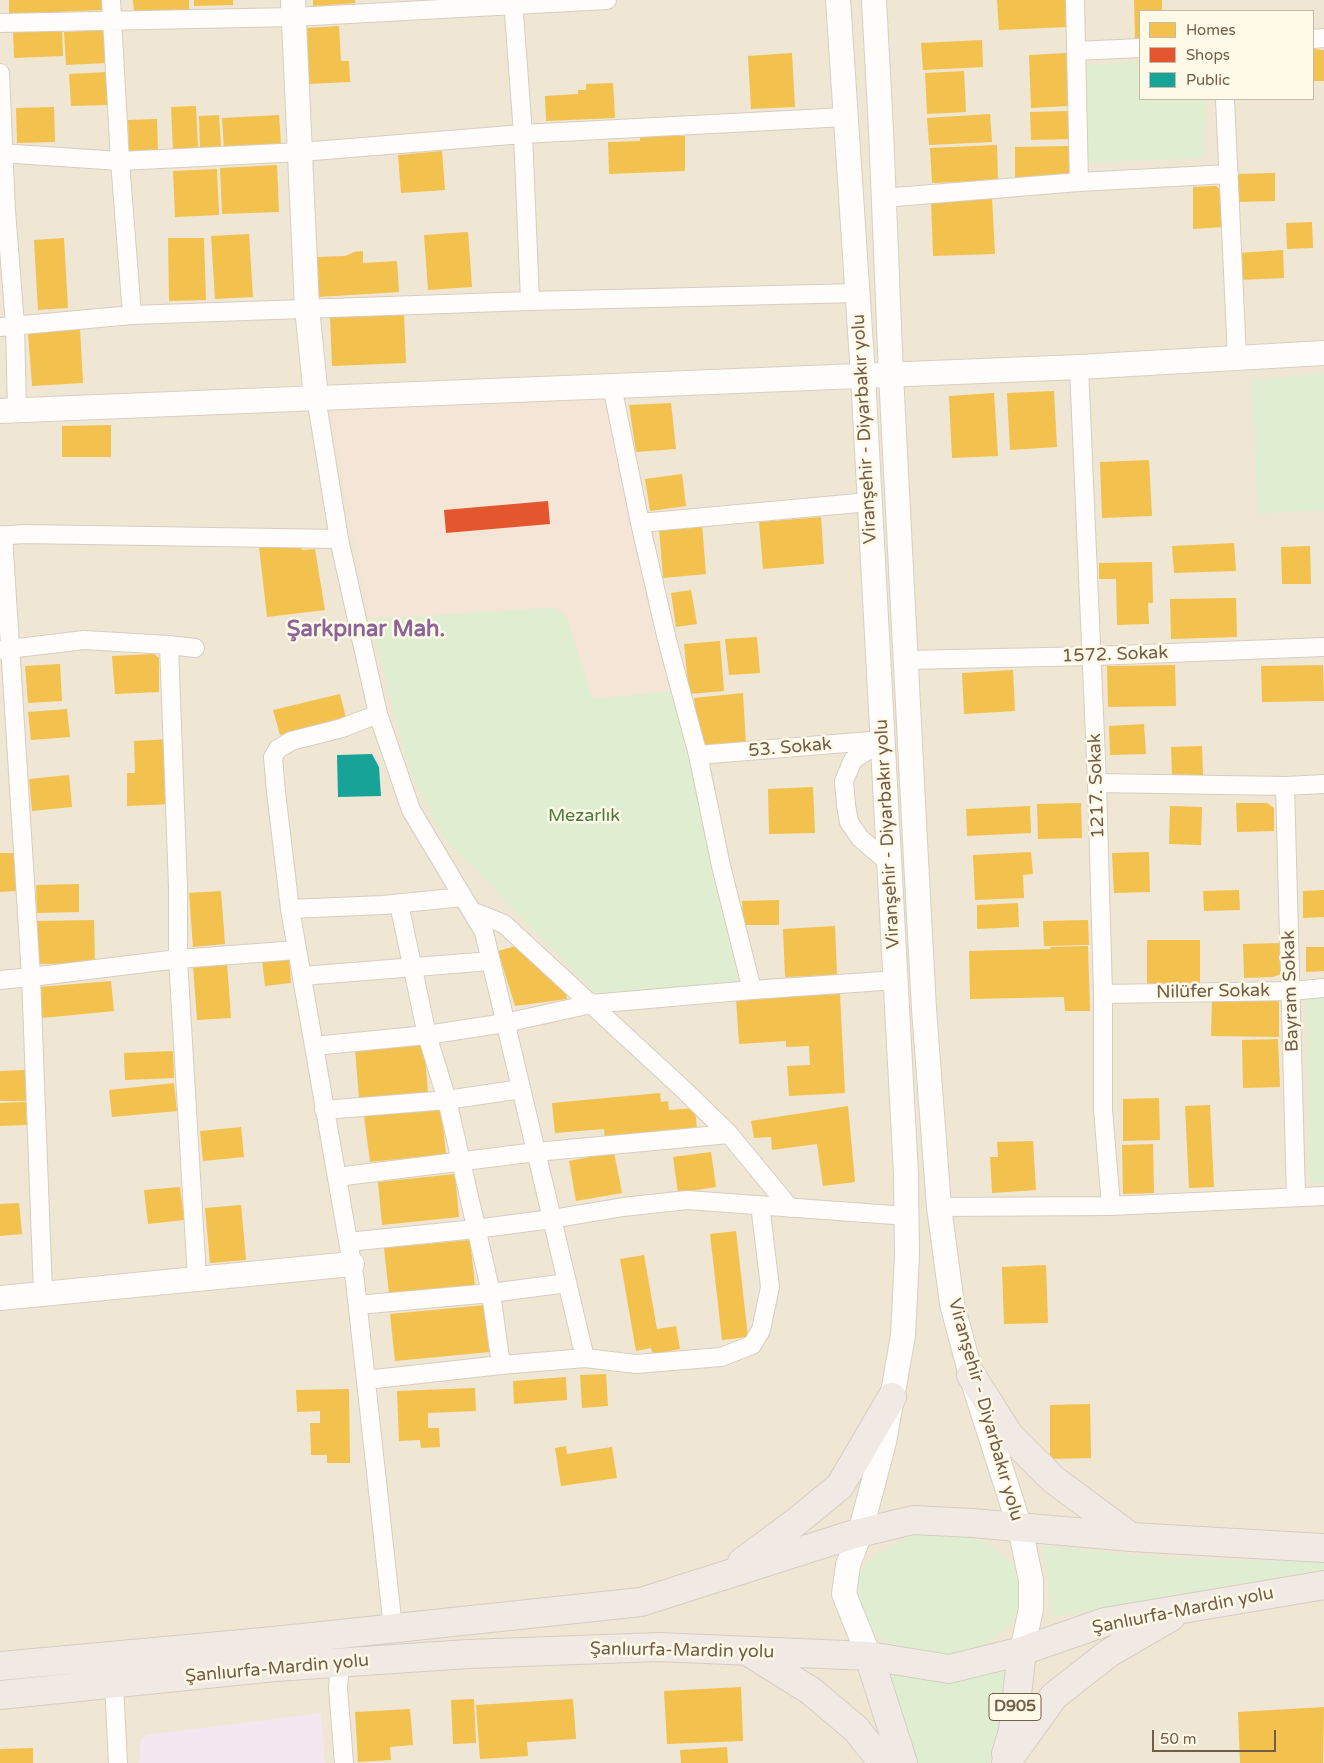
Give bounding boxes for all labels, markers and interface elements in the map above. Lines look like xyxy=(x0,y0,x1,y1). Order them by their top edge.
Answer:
legend xyxy=(1139,10,1314,100)
text: Homes xyxy=(1186,21,1236,39)
text: Shops xyxy=(1186,46,1230,64)
text: Public xyxy=(1186,71,1230,89)
street label: Viranşehir - Diyarbakır yolu xyxy=(848,313,882,545)
district label: Şarkpınar Mah. xyxy=(287,617,445,643)
street label: 1572. Sokak xyxy=(1062,642,1168,668)
street label: Viranşehir - Diyarbakır yolu xyxy=(871,718,905,950)
street label: 1217. Sokak xyxy=(1084,733,1110,839)
street label: 53. Sokak xyxy=(747,734,833,762)
park label: Mezarlık xyxy=(548,805,620,827)
street label: Bayram Sokak xyxy=(1278,930,1304,1052)
street label: Nilüfer Sokak xyxy=(1156,980,1270,1004)
street label: Viranşehir - Diyarbakır yolu xyxy=(943,1296,1027,1524)
street label: Şanlıurfa-Mardin yolu xyxy=(1090,1583,1276,1639)
street label: Şanlıurfa-Mardin yolu xyxy=(590,1639,774,1663)
street label: Şanlıurfa-Mardin yolu xyxy=(184,1650,370,1688)
road number: D905 xyxy=(989,1694,1041,1720)
scale bar xyxy=(1154,1720,1278,1752)
text: 50 m xyxy=(1160,1730,1197,1748)

